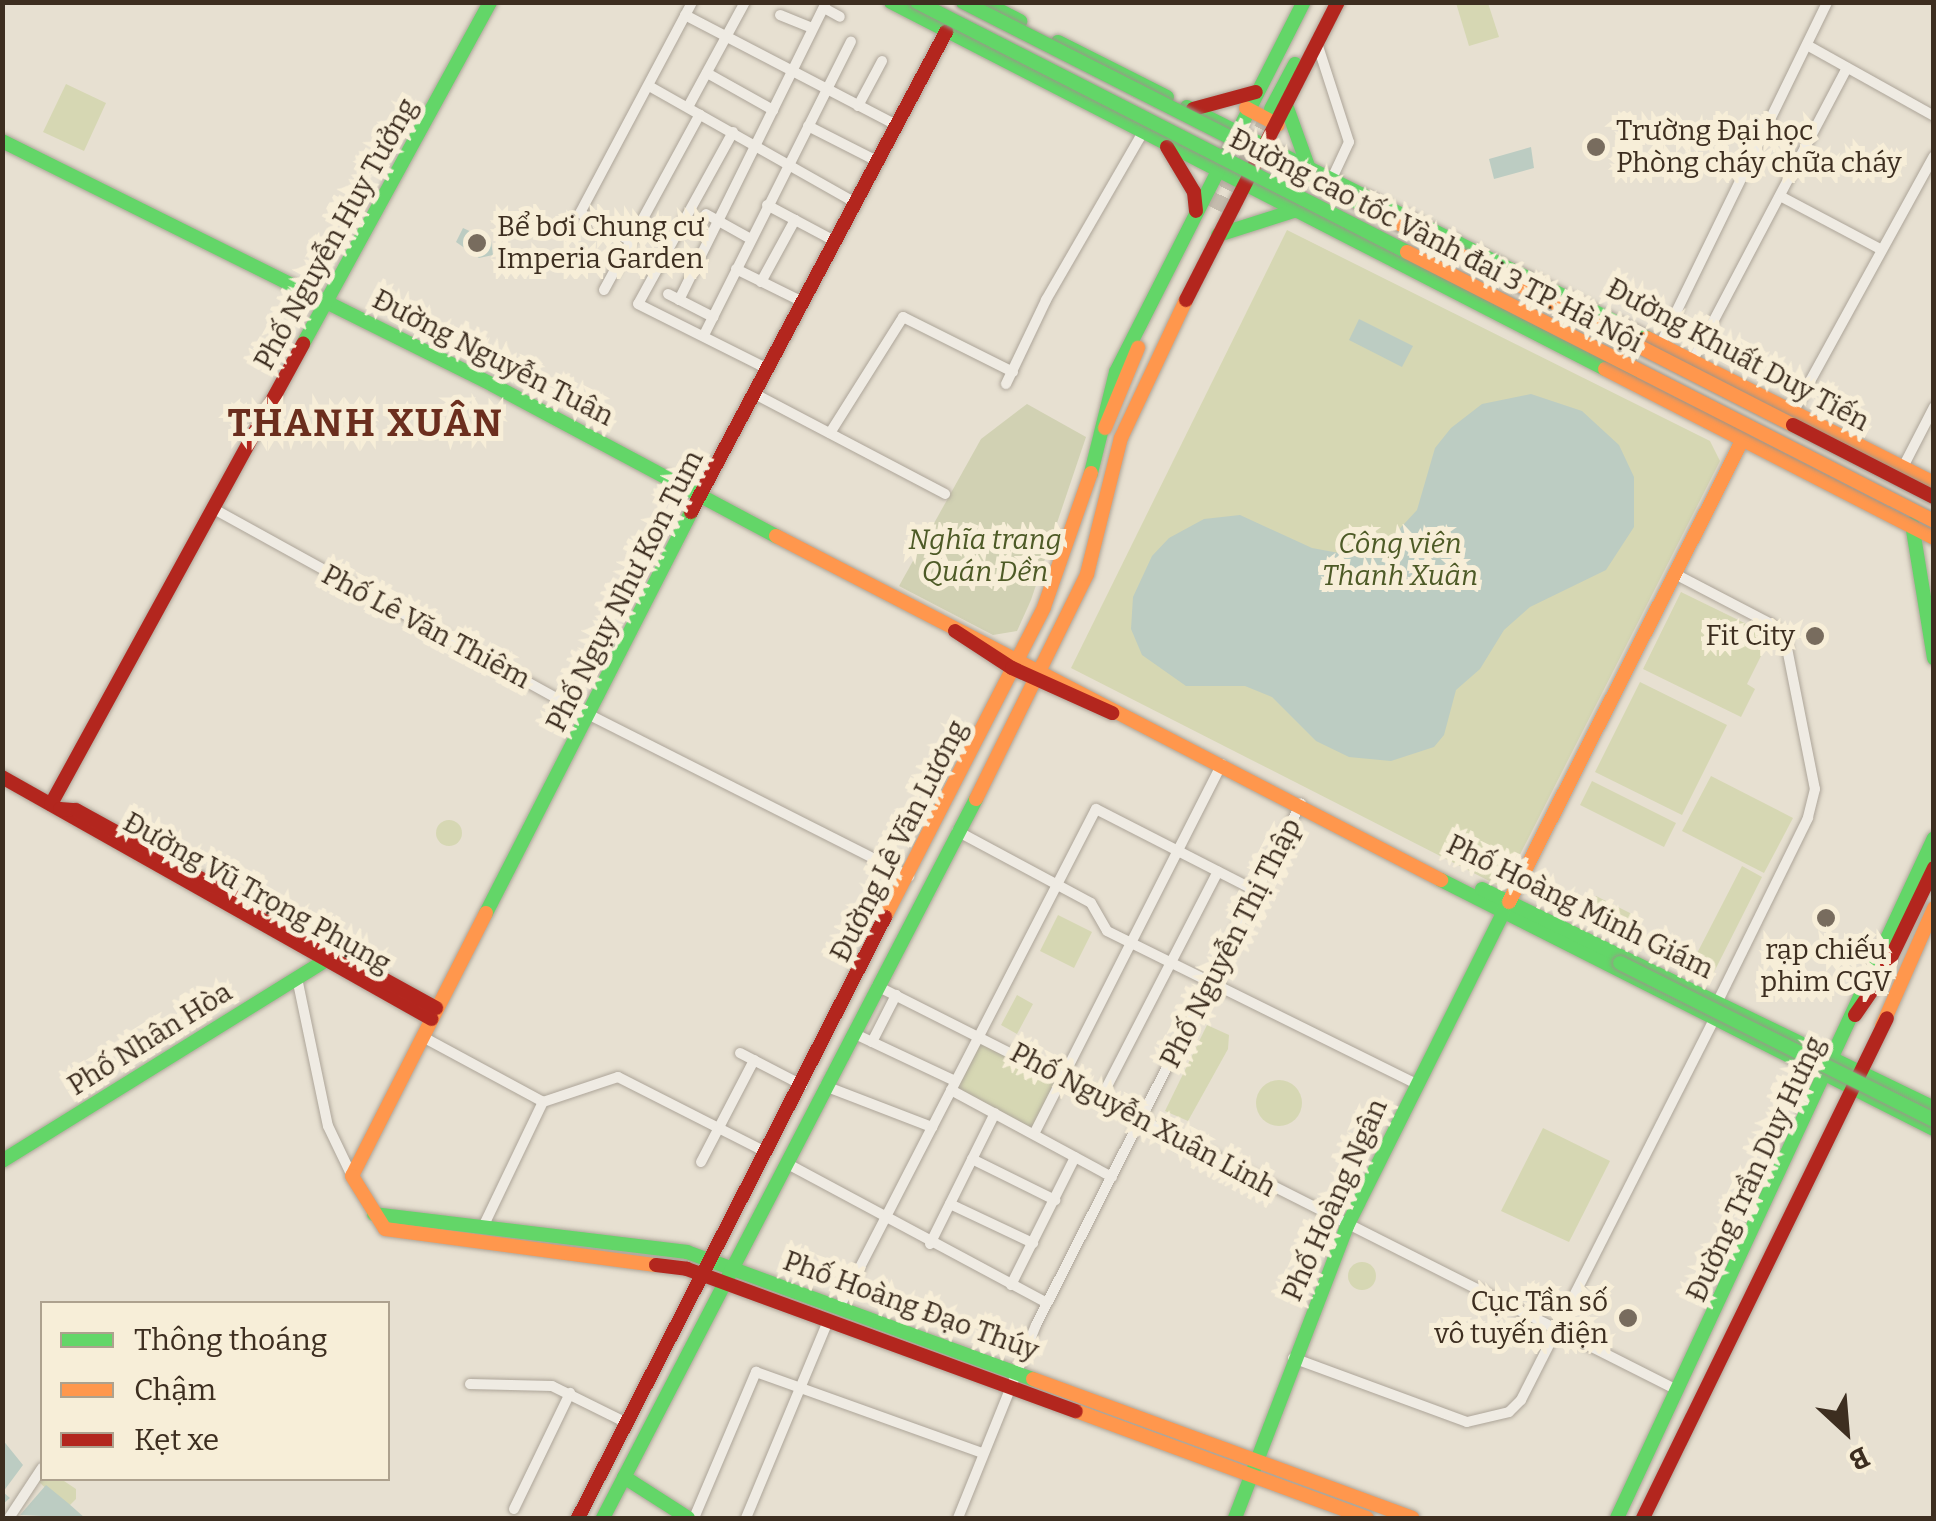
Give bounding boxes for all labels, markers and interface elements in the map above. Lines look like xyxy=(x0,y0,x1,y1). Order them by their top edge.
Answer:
street label: Phố Nguyễn Huy Tưởng xyxy=(247,92,425,376)
place label: Trường Đại học Phòng cháy chữa cháy xyxy=(1616,114,1901,180)
street label: Đường cao tốc Vành đai 3 TP. Hà Nội xyxy=(1224,122,1648,360)
marker: Trường Đại học Phòng cháy chữa cháy xyxy=(1585,136,1607,158)
place label: Bể bơi Chung cư Imperia Garden xyxy=(497,210,705,276)
marker: Bể bơi Chung cư Imperia Garden xyxy=(466,232,488,254)
street label: Đường Khuất Duy Tiến xyxy=(1601,271,1875,439)
street label: Đường Nguyễn Tuân xyxy=(367,283,619,433)
district label: THANH XUÂN xyxy=(228,401,504,447)
street label: Phố Ngụy Như Kon Tum xyxy=(539,445,711,737)
park label: Nghĩa trang Quán Dền xyxy=(908,523,1062,589)
park label: Công viên Thanh Xuân xyxy=(1322,527,1478,593)
street label: Phố Lê Văn Thiêm xyxy=(316,558,536,696)
place label: Fit City xyxy=(1705,619,1795,653)
marker: Fit City xyxy=(1804,625,1826,647)
street label: Đường Lê Văn Lương xyxy=(824,715,974,967)
street label: Đường Vũ Trọng Phụng xyxy=(117,805,397,981)
street label: Phố Nguyễn Thị Thập xyxy=(1154,813,1308,1073)
street label: Phố Hoàng Minh Giám xyxy=(1441,828,1719,986)
marker: rạp chiếu phim CGV xyxy=(1815,907,1837,929)
place label: rạp chiếu phim CGV xyxy=(1760,933,1892,999)
street label: Phố Nhân Hòa xyxy=(62,975,238,1103)
street label: Đường Trần Duy Hưng xyxy=(1680,1031,1832,1307)
street label: Phố Nguyễn Xuân Linh xyxy=(1005,1036,1281,1204)
street label: Phố Hoàng Ngân xyxy=(1275,1094,1395,1306)
street label: Phố Hoàng Đạo Thúy xyxy=(779,1244,1043,1368)
place label: Cục Tần số vô tuyến điện xyxy=(1434,1285,1608,1351)
legend xyxy=(40,1301,390,1481)
marker: Cục Tần số vô tuyến điện xyxy=(1617,1307,1639,1329)
text: Thông thoáng xyxy=(134,1322,328,1358)
text: Chậm xyxy=(134,1372,216,1408)
north arrow xyxy=(1796,1381,1896,1481)
text: Kẹt xe xyxy=(134,1422,219,1458)
text: B xyxy=(1844,1440,1875,1477)

